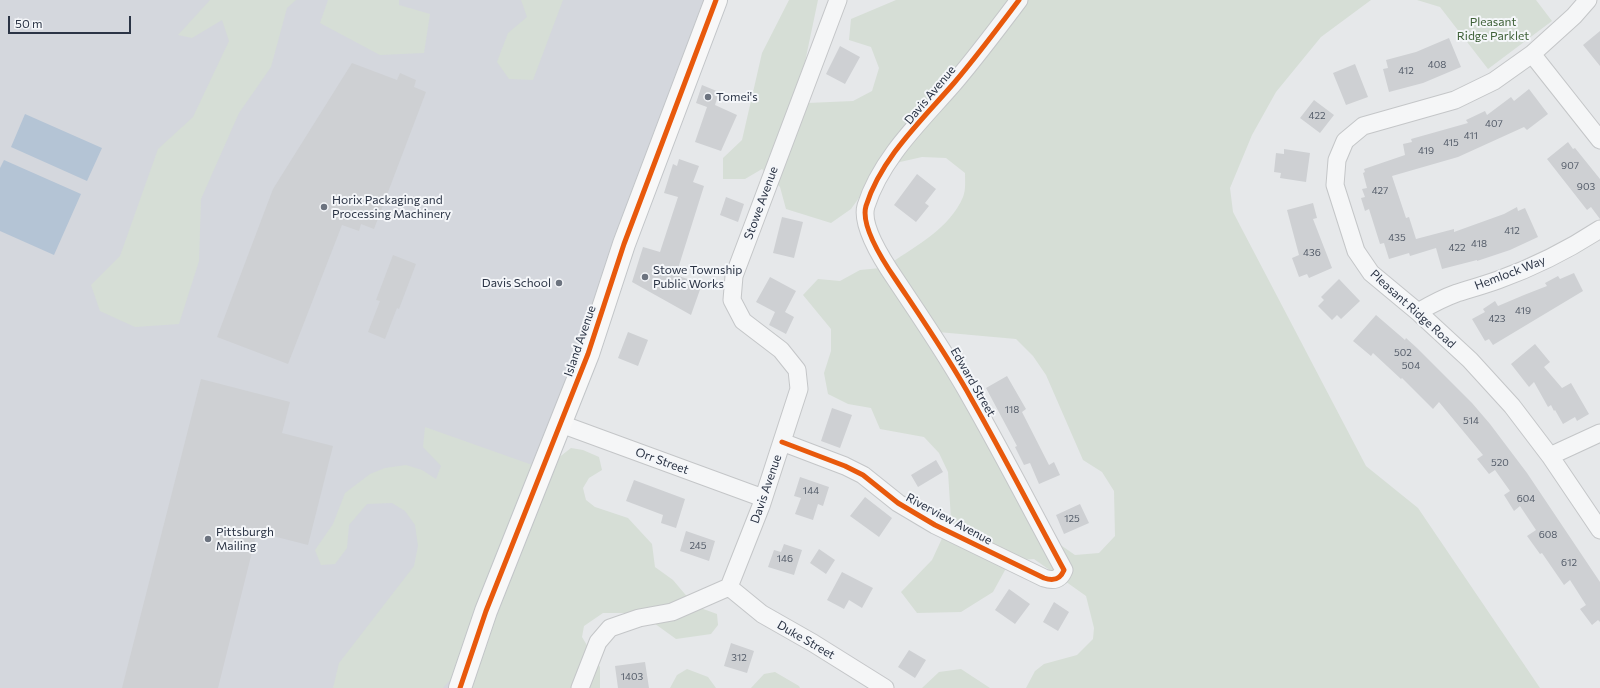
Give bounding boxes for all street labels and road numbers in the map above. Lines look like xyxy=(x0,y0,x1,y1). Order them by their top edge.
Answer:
street label: Davis Avenue xyxy=(901,63,959,127)
street label: Stowe Avenue xyxy=(741,164,781,242)
street label: Hemlock Way xyxy=(1473,253,1547,293)
street label: Pleasant Ridge Road xyxy=(1367,267,1459,351)
street label: Island Avenue xyxy=(561,304,599,378)
street label: Edward Street xyxy=(947,345,999,419)
street label: Orr Street xyxy=(633,445,691,477)
street label: Davis Avenue xyxy=(747,453,785,525)
street label: Riverview Avenue xyxy=(903,490,995,548)
street label: Duke Street xyxy=(775,618,837,662)

